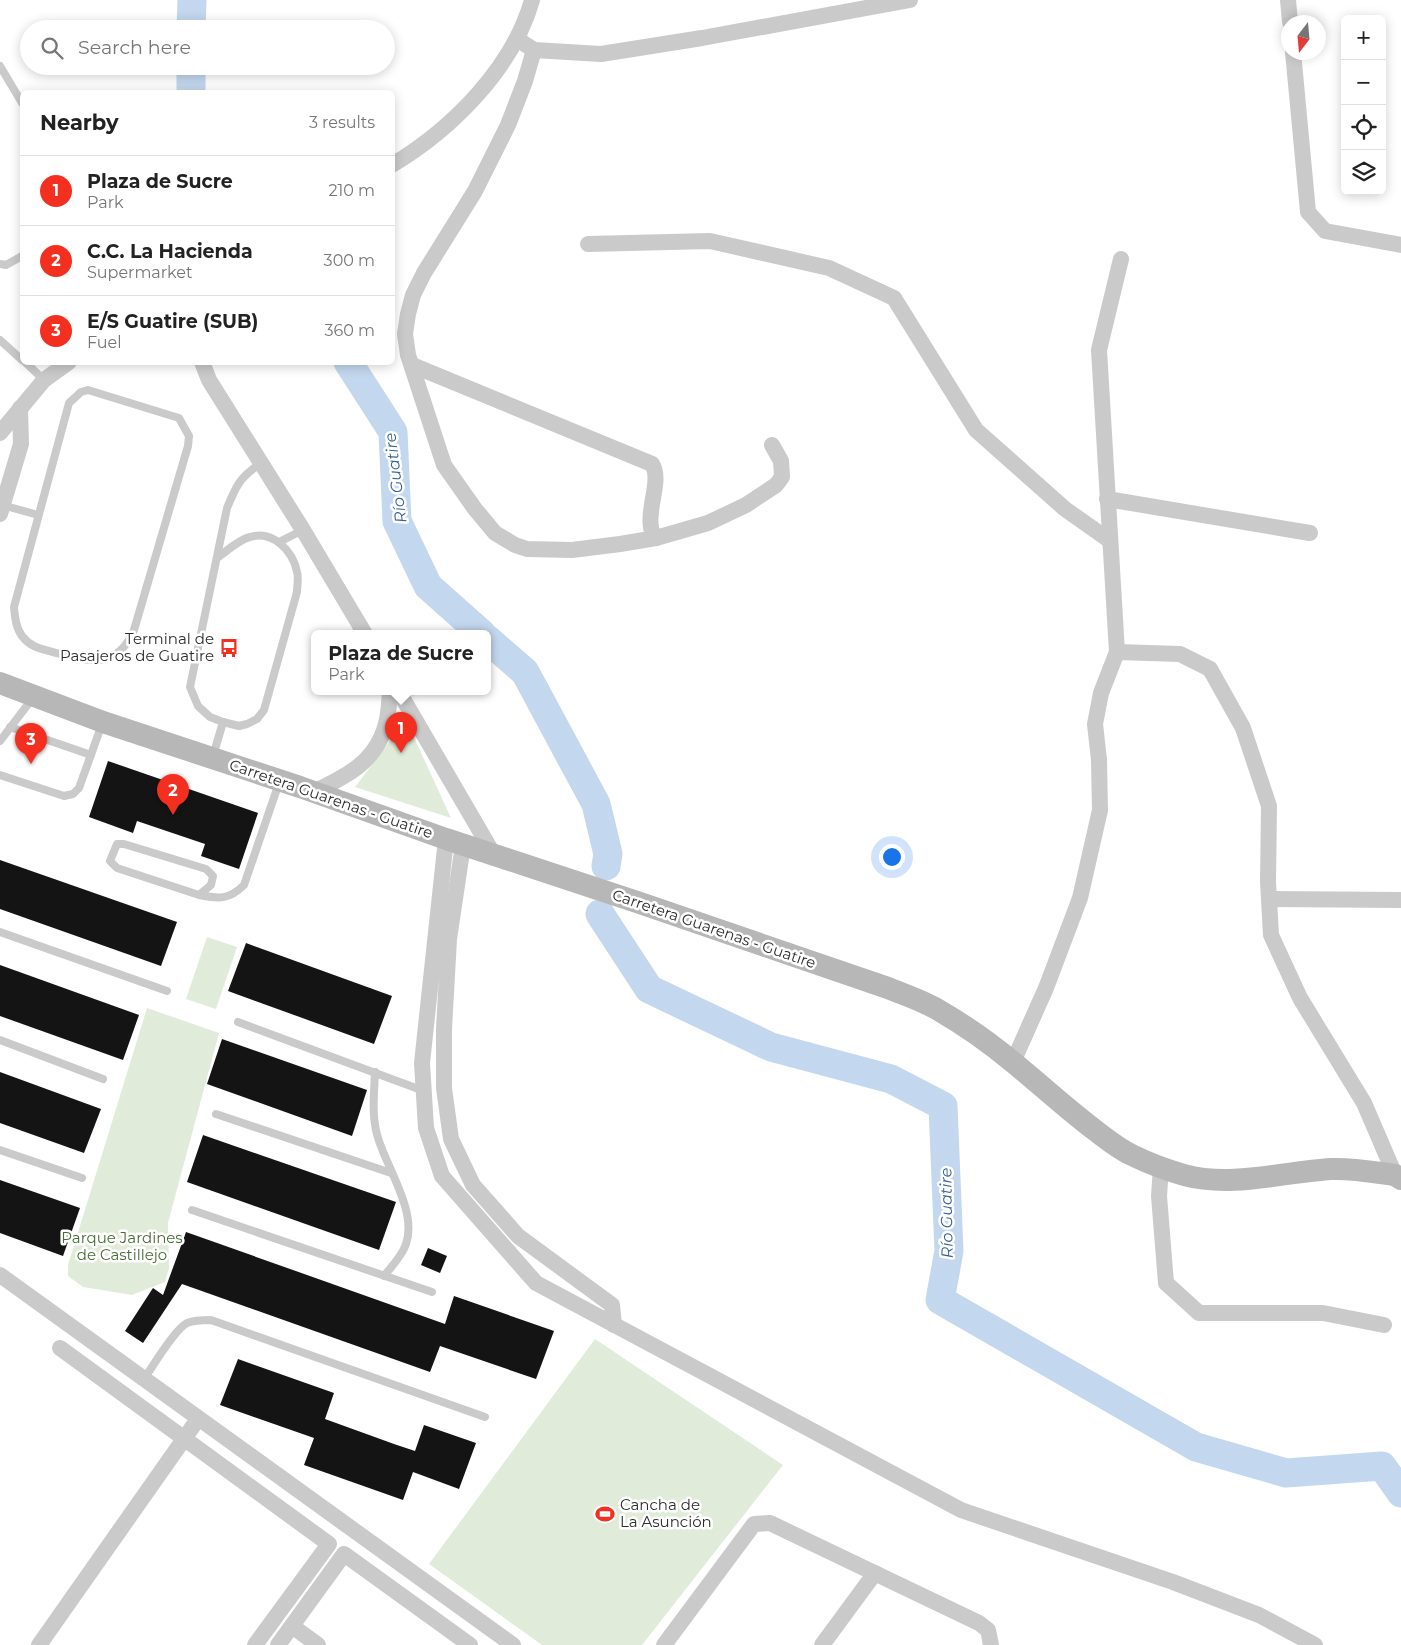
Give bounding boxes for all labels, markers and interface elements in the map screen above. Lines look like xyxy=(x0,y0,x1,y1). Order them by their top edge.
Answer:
north arrow xyxy=(1281,15,1326,60)
map controls xyxy=(1341,15,1386,195)
button: + xyxy=(1341,15,1386,60)
search box xyxy=(20,20,395,75)
icon: search xyxy=(38,34,66,62)
text: Search here xyxy=(78,36,191,59)
button: − xyxy=(1341,60,1386,105)
button: locate xyxy=(1341,105,1386,150)
text: Nearby xyxy=(40,110,119,135)
text: 3 results xyxy=(309,113,375,132)
button: layers xyxy=(1341,150,1386,195)
text: Plaza de Sucre xyxy=(87,170,233,193)
text: 1 xyxy=(53,181,59,200)
text: 210 m xyxy=(328,181,375,200)
text: Park xyxy=(87,193,124,212)
text: C.C. La Hacienda xyxy=(87,240,253,263)
text: 2 xyxy=(51,251,61,270)
text: 300 m xyxy=(324,251,375,270)
text: Supermarket xyxy=(87,263,193,282)
text: E/S Guatire (SUB) xyxy=(87,310,258,333)
text: 3 xyxy=(51,321,61,340)
text: 360 m xyxy=(324,321,375,340)
text: Fuel xyxy=(87,333,122,352)
water label: Río Guatire xyxy=(381,432,410,524)
place label: Terminal de Pasajeros de Guatire xyxy=(60,629,214,665)
popup xyxy=(311,630,491,695)
bus stop icon: Terminal de Pasajeros de Guatire xyxy=(218,637,240,659)
text: Plaza de Sucre xyxy=(328,642,474,665)
text: Park xyxy=(328,665,365,684)
pin: 1 xyxy=(385,712,417,753)
pin: 3 xyxy=(15,723,47,764)
street label: Carretera Guarenas - Guatire xyxy=(227,755,435,842)
pin: 2 xyxy=(157,774,189,815)
your location xyxy=(879,844,905,870)
street label: Carretera Guarenas - Guatire xyxy=(610,885,818,972)
water label: Río Guatire xyxy=(936,1167,957,1259)
park label: Parque Jardines de Castillejo xyxy=(61,1228,183,1264)
place label: Cancha de La Asunción xyxy=(620,1495,712,1531)
sports icon: Cancha de La Asunción xyxy=(594,1503,616,1525)

